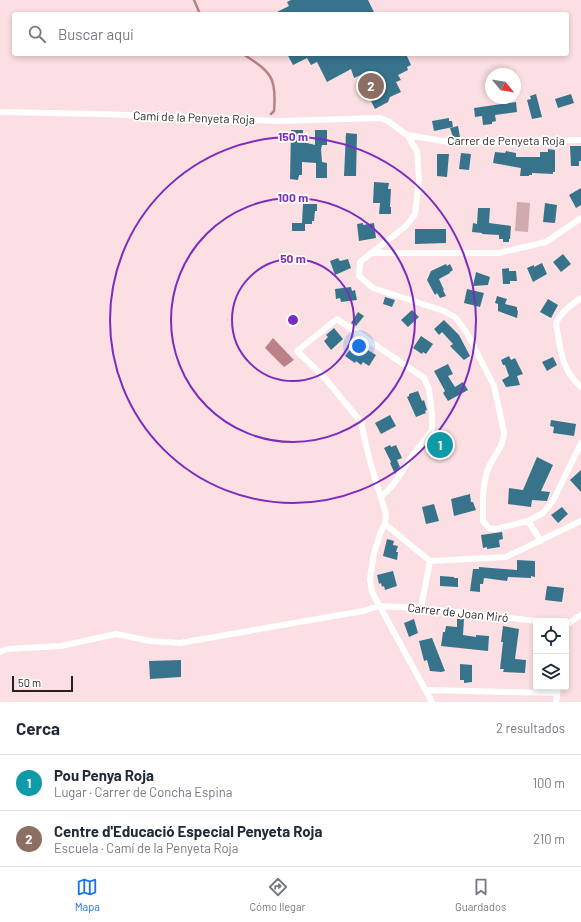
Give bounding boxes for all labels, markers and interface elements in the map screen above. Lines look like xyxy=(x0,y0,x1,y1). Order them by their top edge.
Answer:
search box xyxy=(12,12,569,56)
icon: search xyxy=(26,23,48,45)
text: Buscar aquí xyxy=(58,25,134,43)
north arrow xyxy=(485,68,521,104)
pin: 2 xyxy=(358,71,384,101)
street label: Camí de la Penyeta Roja xyxy=(133,108,255,126)
text: 150 m xyxy=(278,129,308,143)
street label: Carrer de Penyeta Roja xyxy=(447,133,565,147)
text: 100 m xyxy=(278,190,308,204)
text: 50 m xyxy=(280,251,306,265)
centre of rings xyxy=(286,313,300,327)
your location xyxy=(349,336,369,356)
pin: 1 xyxy=(427,430,453,460)
street label: Carrer de Joan Miró xyxy=(407,600,509,624)
map controls xyxy=(533,618,569,690)
button: locate xyxy=(533,618,569,654)
button: layers xyxy=(533,654,569,690)
scale bar xyxy=(12,674,73,693)
text: 50 m xyxy=(18,676,41,689)
text: Cerca xyxy=(16,718,60,738)
text: 2 resultados xyxy=(496,720,565,736)
text: Pou Penya Roja xyxy=(54,766,154,784)
text: 1 xyxy=(27,775,31,791)
text: 100 m xyxy=(532,775,565,791)
text: Lugar · Carrer de Concha Espina xyxy=(54,784,233,800)
text: Centre d'Educació Especial Penyeta Roja xyxy=(54,822,322,840)
text: 2 xyxy=(25,831,33,847)
text: 210 m xyxy=(533,831,565,847)
text: Escuela · Camí de la Penyeta Roja xyxy=(54,840,238,856)
tab: Mapa xyxy=(75,876,100,913)
tab: Cómo llegar xyxy=(249,876,306,913)
tab: Guardados xyxy=(455,876,506,913)

